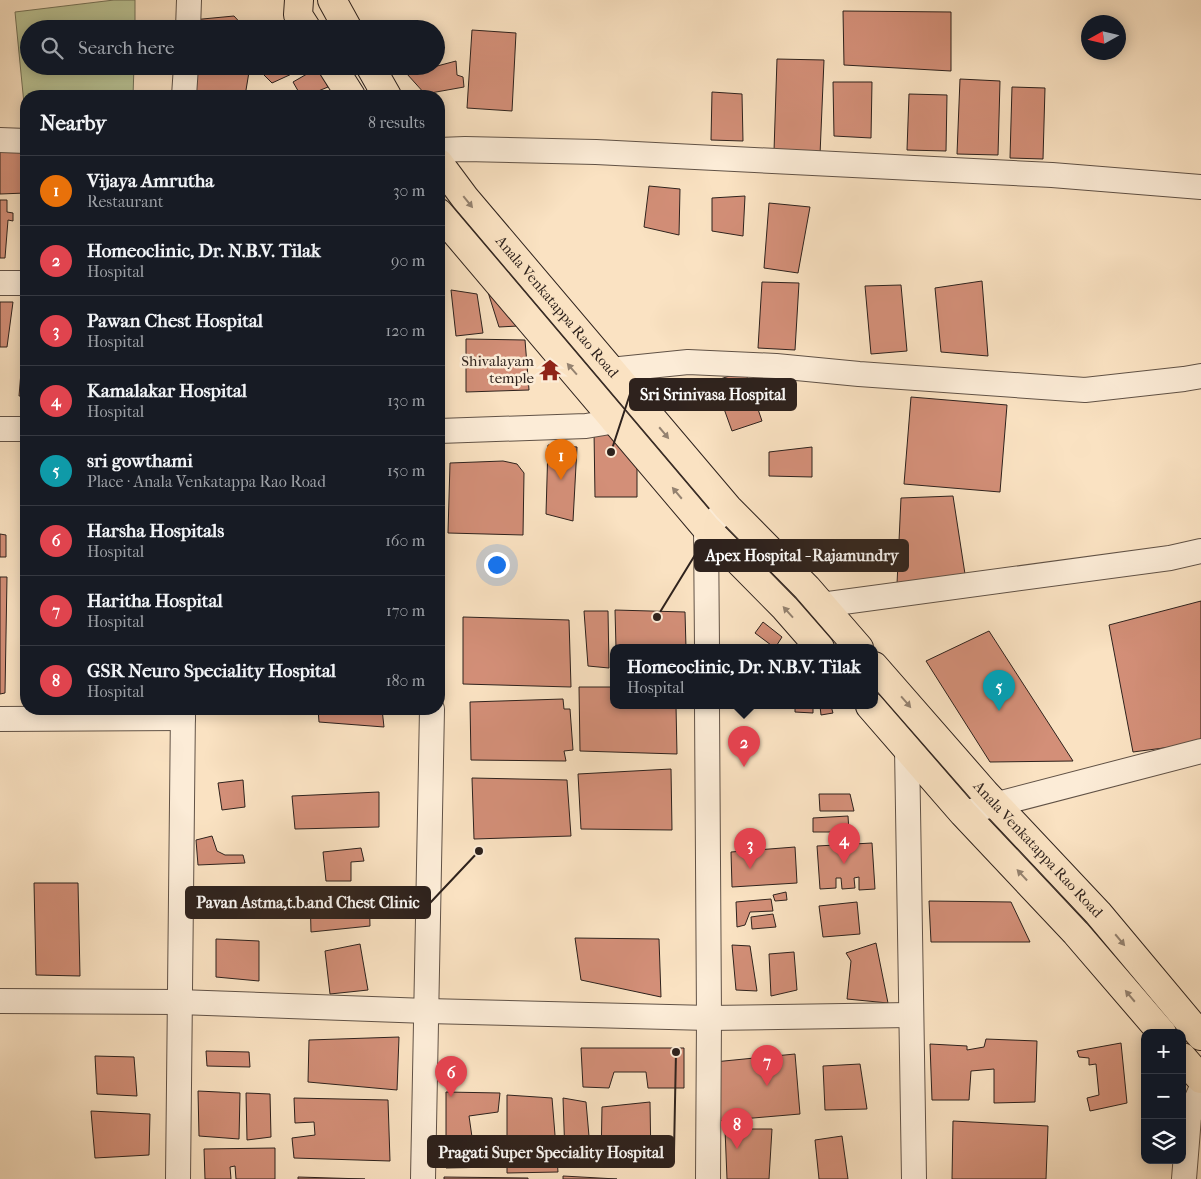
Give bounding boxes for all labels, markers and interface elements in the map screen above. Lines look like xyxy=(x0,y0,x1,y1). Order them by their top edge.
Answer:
north arrow xyxy=(1081,15,1126,60)
search box xyxy=(20,20,445,75)
icon: search xyxy=(38,34,66,62)
text: Search here xyxy=(78,37,174,59)
text: Nearby xyxy=(40,111,106,135)
text: 8 results xyxy=(368,113,425,132)
text: Vijaya Amrutha xyxy=(87,170,214,192)
text: 1 xyxy=(53,181,59,200)
text: 30 m xyxy=(393,181,425,200)
text: Restaurant xyxy=(87,192,163,211)
one-way arrow xyxy=(463,195,474,208)
street label: Anala Venkatappa Rao Road xyxy=(491,231,623,382)
text: Homeoclinic, Dr. N.B.V. Tilak xyxy=(87,240,321,262)
text: 2 xyxy=(52,251,60,270)
text: 90 m xyxy=(391,251,425,270)
text: Hospital xyxy=(87,262,144,281)
text: Pawan Chest Hospital xyxy=(87,310,263,332)
text: 3 xyxy=(53,321,59,340)
text: 120 m xyxy=(386,321,425,340)
text: Hospital xyxy=(87,332,144,351)
place label: Shivalayam temple xyxy=(461,352,535,387)
temple icon: Shivalayam temple xyxy=(537,357,563,383)
one-way arrow xyxy=(566,363,577,376)
callout: Sri Srinivasa Hospital xyxy=(630,379,796,410)
text: Kamalakar Hospital xyxy=(87,380,247,402)
text: Sri Srinivasa Hospital xyxy=(640,385,787,405)
text: 4 xyxy=(51,391,61,410)
text: 130 m xyxy=(387,391,425,410)
text: Hospital xyxy=(87,402,144,421)
one-way arrow xyxy=(658,426,669,439)
pin: 1 xyxy=(545,439,577,480)
text: sri gowthami xyxy=(87,450,193,472)
text: 5 xyxy=(53,461,59,480)
text: 150 m xyxy=(387,461,425,480)
text: Place · Anala Venkatappa Rao Road xyxy=(87,472,326,491)
one-way arrow xyxy=(672,487,683,499)
text: Harsha Hospitals xyxy=(87,520,224,542)
text: 6 xyxy=(52,531,60,550)
text: 160 m xyxy=(385,531,425,550)
callout: Apex Hospital - Rajamundry xyxy=(695,540,908,571)
text: Hospital xyxy=(87,542,144,561)
text: Apex Hospital - Rajamundry xyxy=(704,546,900,566)
your location xyxy=(484,552,510,578)
text: Haritha Hospital xyxy=(87,590,223,612)
text: 7 xyxy=(52,601,60,620)
text: 170 m xyxy=(386,601,425,620)
one-way arrow xyxy=(782,606,794,618)
text: Hospital xyxy=(87,612,144,631)
popup xyxy=(610,644,878,709)
text: Homeoclinic, Dr. N.B.V. Tilak xyxy=(627,656,861,678)
text: GSR Neuro Speciality Hospital xyxy=(87,660,336,682)
pin: 5 xyxy=(983,670,1015,711)
text: 8 xyxy=(52,671,60,690)
text: 180 m xyxy=(386,671,425,690)
text: Hospital xyxy=(627,678,684,697)
text: Hospital xyxy=(87,682,144,701)
one-way arrow xyxy=(900,696,912,708)
pin: 2 xyxy=(728,726,760,767)
street label: Anala Venkatappa Rao Road xyxy=(969,777,1107,922)
pin: 4 xyxy=(828,823,860,864)
pin: 3 xyxy=(734,828,766,869)
one-way arrow xyxy=(1016,869,1028,881)
callout: Pavan Astma,t.b.and Chest Clinic xyxy=(186,887,430,918)
text: Pavan Astma,t.b.and Chest Clinic xyxy=(196,893,420,912)
one-way arrow xyxy=(1115,933,1126,946)
one-way arrow xyxy=(1124,990,1136,1002)
map controls xyxy=(1141,1029,1186,1164)
button: + xyxy=(1141,1029,1186,1074)
pin: 7 xyxy=(751,1045,783,1086)
pin: 6 xyxy=(435,1056,467,1097)
button: − xyxy=(1141,1074,1186,1119)
pin: 8 xyxy=(721,1108,753,1149)
button: layers xyxy=(1141,1119,1186,1164)
callout: Pragati Super Speciality Hospital xyxy=(428,1136,674,1167)
text: Pragati Super Speciality Hospital xyxy=(438,1143,664,1163)

